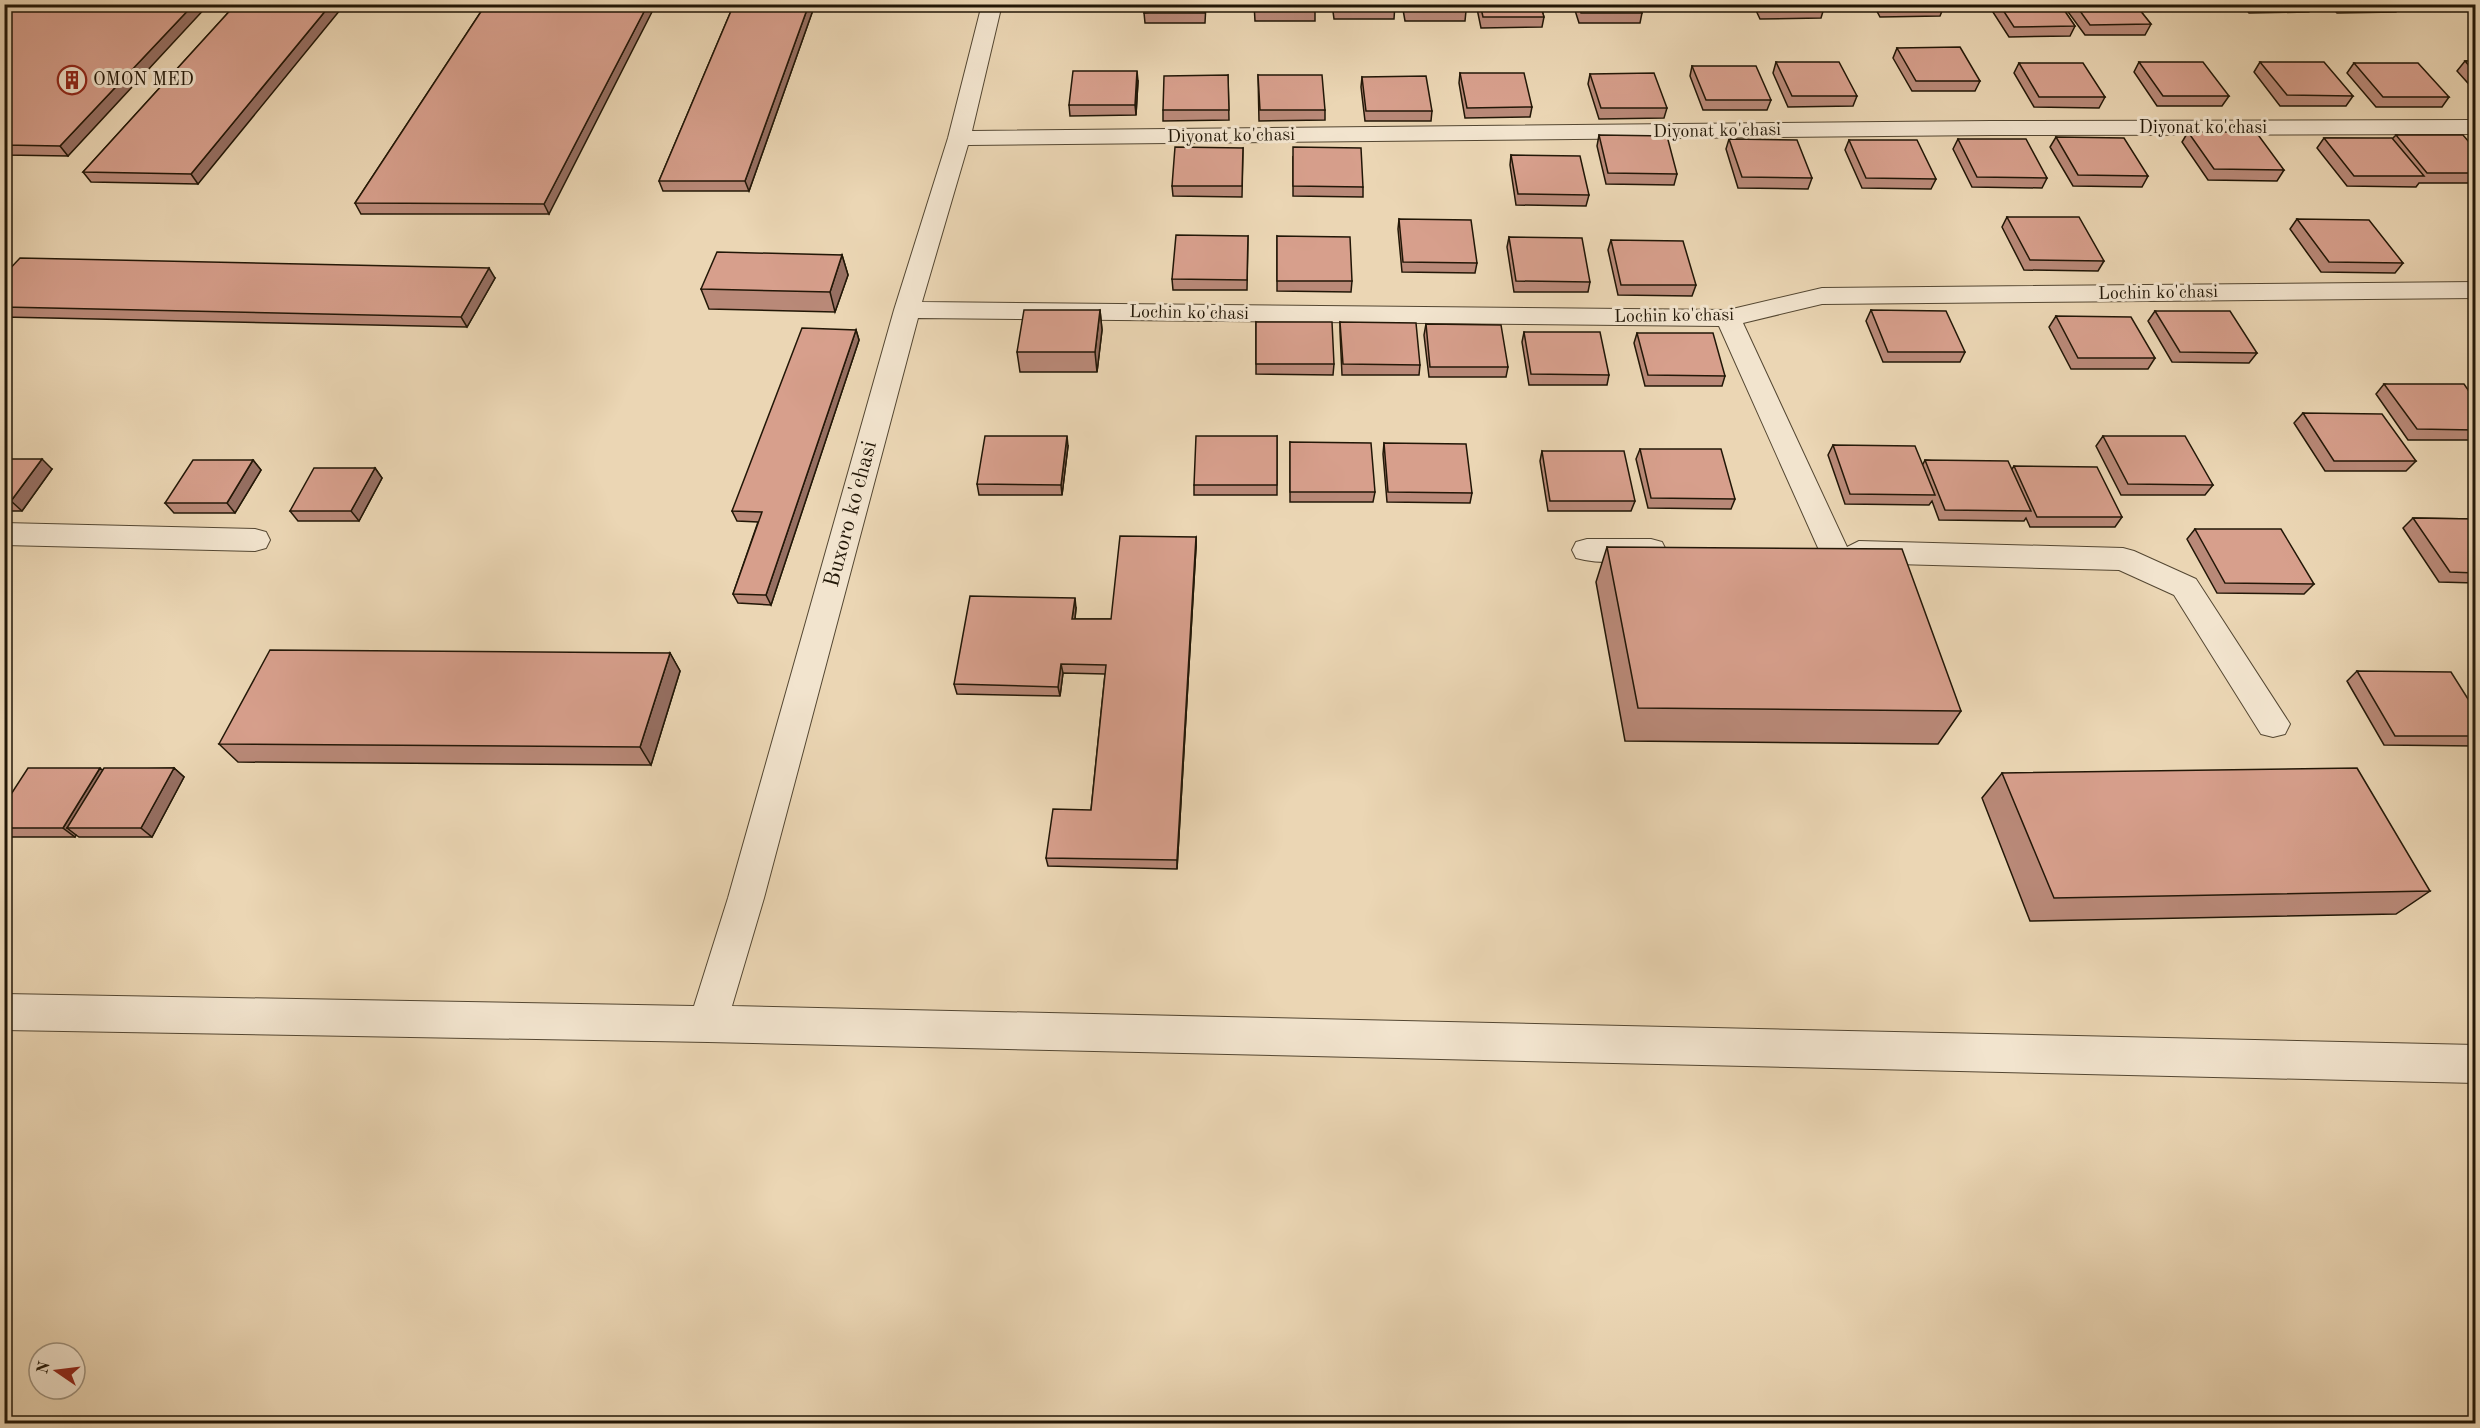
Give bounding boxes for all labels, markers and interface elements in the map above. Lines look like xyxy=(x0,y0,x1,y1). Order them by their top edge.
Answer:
building icon: OMON MED xyxy=(56,64,88,96)
place label: OMON MED xyxy=(93,71,194,89)
street label: Diyonat ko'chasi xyxy=(2139,119,2267,137)
street label: Diyonat ko'chasi xyxy=(1653,121,1781,141)
street label: Diyonat ko'chasi xyxy=(1167,126,1295,146)
street label: Lochin ko'chasi xyxy=(2098,283,2218,303)
street label: Lochin ko'chasi xyxy=(1129,303,1249,323)
street label: Lochin ko'chasi xyxy=(1614,306,1734,326)
street label: Buxoro ko'chasi xyxy=(821,438,881,589)
north arrow xyxy=(27,1341,87,1401)
text: N xyxy=(35,1359,54,1376)

